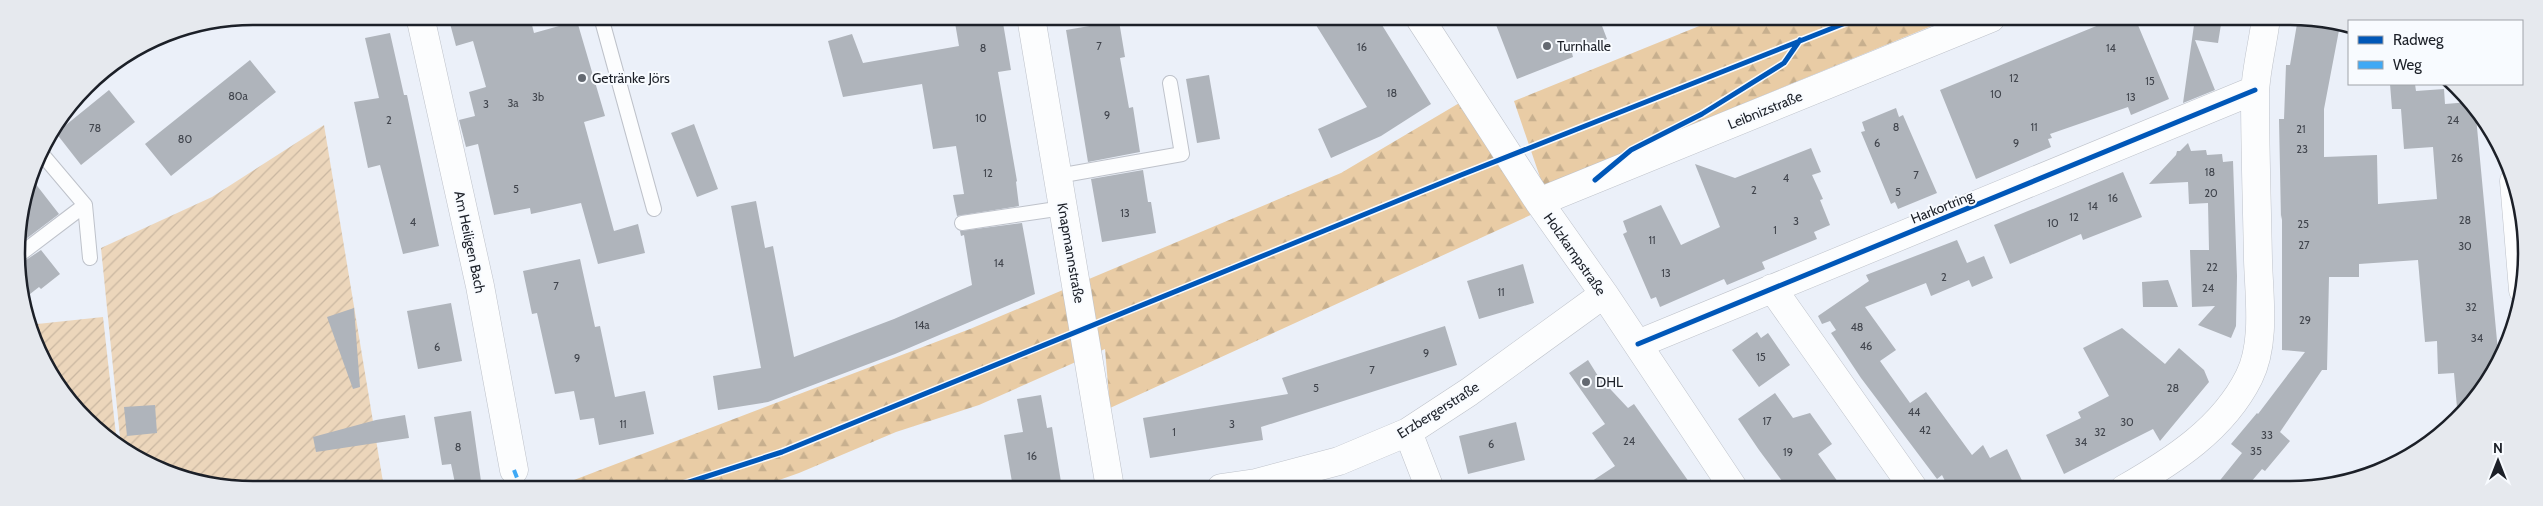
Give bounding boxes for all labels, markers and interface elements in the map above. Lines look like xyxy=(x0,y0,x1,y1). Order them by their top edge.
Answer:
legend xyxy=(2348,20,2523,85)
text: Radweg xyxy=(2393,31,2444,49)
place label: Turnhalle xyxy=(1557,37,1611,55)
house number: 7 xyxy=(1096,39,1102,53)
house number: 16 xyxy=(1357,40,1367,54)
marker: Turnhalle xyxy=(1541,40,1553,52)
house number: 8 xyxy=(980,41,986,55)
house number: 14 xyxy=(2106,41,2117,55)
text: Weg xyxy=(2393,56,2422,74)
place label: Getränke Jörs xyxy=(592,69,670,87)
house number: 12 xyxy=(2009,71,2019,85)
marker: Getränke Jörs xyxy=(576,72,588,84)
house number: 15 xyxy=(2145,74,2155,88)
house number: 18 xyxy=(1387,86,1397,100)
street label: Leibnizstraße xyxy=(1725,87,1805,133)
house number: 10 xyxy=(1990,87,2002,101)
house number: 80a xyxy=(228,89,249,103)
house number: 3b xyxy=(532,90,544,104)
house number: 13 xyxy=(2126,90,2136,104)
house number: 3a xyxy=(507,96,519,110)
house number: 3 xyxy=(483,97,489,111)
house number: 9 xyxy=(1104,108,1110,122)
house number: 10 xyxy=(975,111,987,125)
house number: 2 xyxy=(386,113,392,127)
house number: 24 xyxy=(2447,113,2460,127)
house number: 8 xyxy=(1893,120,1899,134)
house number: 11 xyxy=(2030,120,2038,134)
house number: 78 xyxy=(89,121,101,135)
house number: 21 xyxy=(2296,122,2306,136)
house number: 80 xyxy=(178,132,192,146)
house number: 6 xyxy=(1874,136,1880,150)
house number: 9 xyxy=(2013,136,2019,150)
house number: 23 xyxy=(2296,142,2308,156)
house number: 26 xyxy=(2451,151,2463,165)
house number: 18 xyxy=(2205,165,2215,179)
house number: 12 xyxy=(983,166,993,180)
house number: 7 xyxy=(1913,168,1919,182)
house number: 4 xyxy=(1783,171,1790,185)
house number: 5 xyxy=(513,182,519,196)
house number: 2 xyxy=(1751,183,1757,197)
house number: 5 xyxy=(1895,185,1901,199)
street label: Harkortring xyxy=(1908,186,1977,228)
house number: 20 xyxy=(2204,186,2218,200)
street label: Am Heiligen Bach xyxy=(450,189,490,295)
house number: 16 xyxy=(2108,191,2118,205)
house number: 14 xyxy=(2088,199,2099,213)
street label: Knapmannstraße xyxy=(1053,201,1089,305)
house number: 13 xyxy=(1120,206,1130,220)
street label: Holzkampstraße xyxy=(1540,209,1610,299)
house number: 12 xyxy=(2069,210,2079,224)
house number: 28 xyxy=(2459,213,2471,227)
house number: 3 xyxy=(1793,214,1799,228)
house number: 4 xyxy=(410,215,417,229)
house number: 10 xyxy=(2047,216,2059,230)
house number: 25 xyxy=(2297,217,2309,231)
house number: 1 xyxy=(1773,223,1777,237)
house number: 11 xyxy=(1648,233,1656,247)
house number: 27 xyxy=(2298,238,2310,252)
house number: 30 xyxy=(2458,239,2472,253)
house number: 14 xyxy=(994,256,1005,270)
house number: 22 xyxy=(2206,260,2218,274)
house number: 13 xyxy=(1661,266,1671,280)
house number: 2 xyxy=(1941,270,1947,284)
house number: 7 xyxy=(553,279,559,293)
house number: 24 xyxy=(2202,281,2215,295)
house number: 11 xyxy=(1497,285,1505,299)
house number: 32 xyxy=(2465,300,2477,314)
house number: 29 xyxy=(2299,313,2311,327)
house number: 14a xyxy=(914,318,930,332)
house number: 48 xyxy=(1850,320,1864,334)
house number: 34 xyxy=(2471,331,2484,345)
house number: 46 xyxy=(1860,339,1872,353)
house number: 6 xyxy=(434,340,440,354)
house number: 9 xyxy=(1423,346,1429,360)
house number: 15 xyxy=(1756,350,1766,364)
house number: 9 xyxy=(574,351,580,365)
house number: 7 xyxy=(1369,363,1375,377)
place label: DHL xyxy=(1596,373,1623,391)
marker: DHL xyxy=(1580,376,1592,388)
street label: Erzbergerstraße xyxy=(1394,378,1482,442)
house number: 5 xyxy=(1313,381,1319,395)
house number: 28 xyxy=(2167,381,2179,395)
house number: 44 xyxy=(1908,405,1921,419)
house number: 17 xyxy=(1762,414,1772,428)
house number: 30 xyxy=(2120,415,2134,429)
house number: 11 xyxy=(619,417,627,431)
house number: 3 xyxy=(1229,417,1235,431)
house number: 42 xyxy=(1919,423,1931,437)
house number: 1 xyxy=(1172,425,1176,439)
house number: 32 xyxy=(2094,425,2106,439)
house number: 33 xyxy=(2261,428,2273,442)
house number: 24 xyxy=(1623,434,1636,448)
house number: 34 xyxy=(2075,435,2088,449)
north arrow xyxy=(2473,436,2523,486)
house number: 6 xyxy=(1488,437,1494,451)
text: N xyxy=(2493,439,2503,457)
house number: 8 xyxy=(455,440,461,454)
house number: 35 xyxy=(2250,444,2262,458)
house number: 19 xyxy=(1783,445,1793,459)
house number: 16 xyxy=(1027,449,1037,463)

